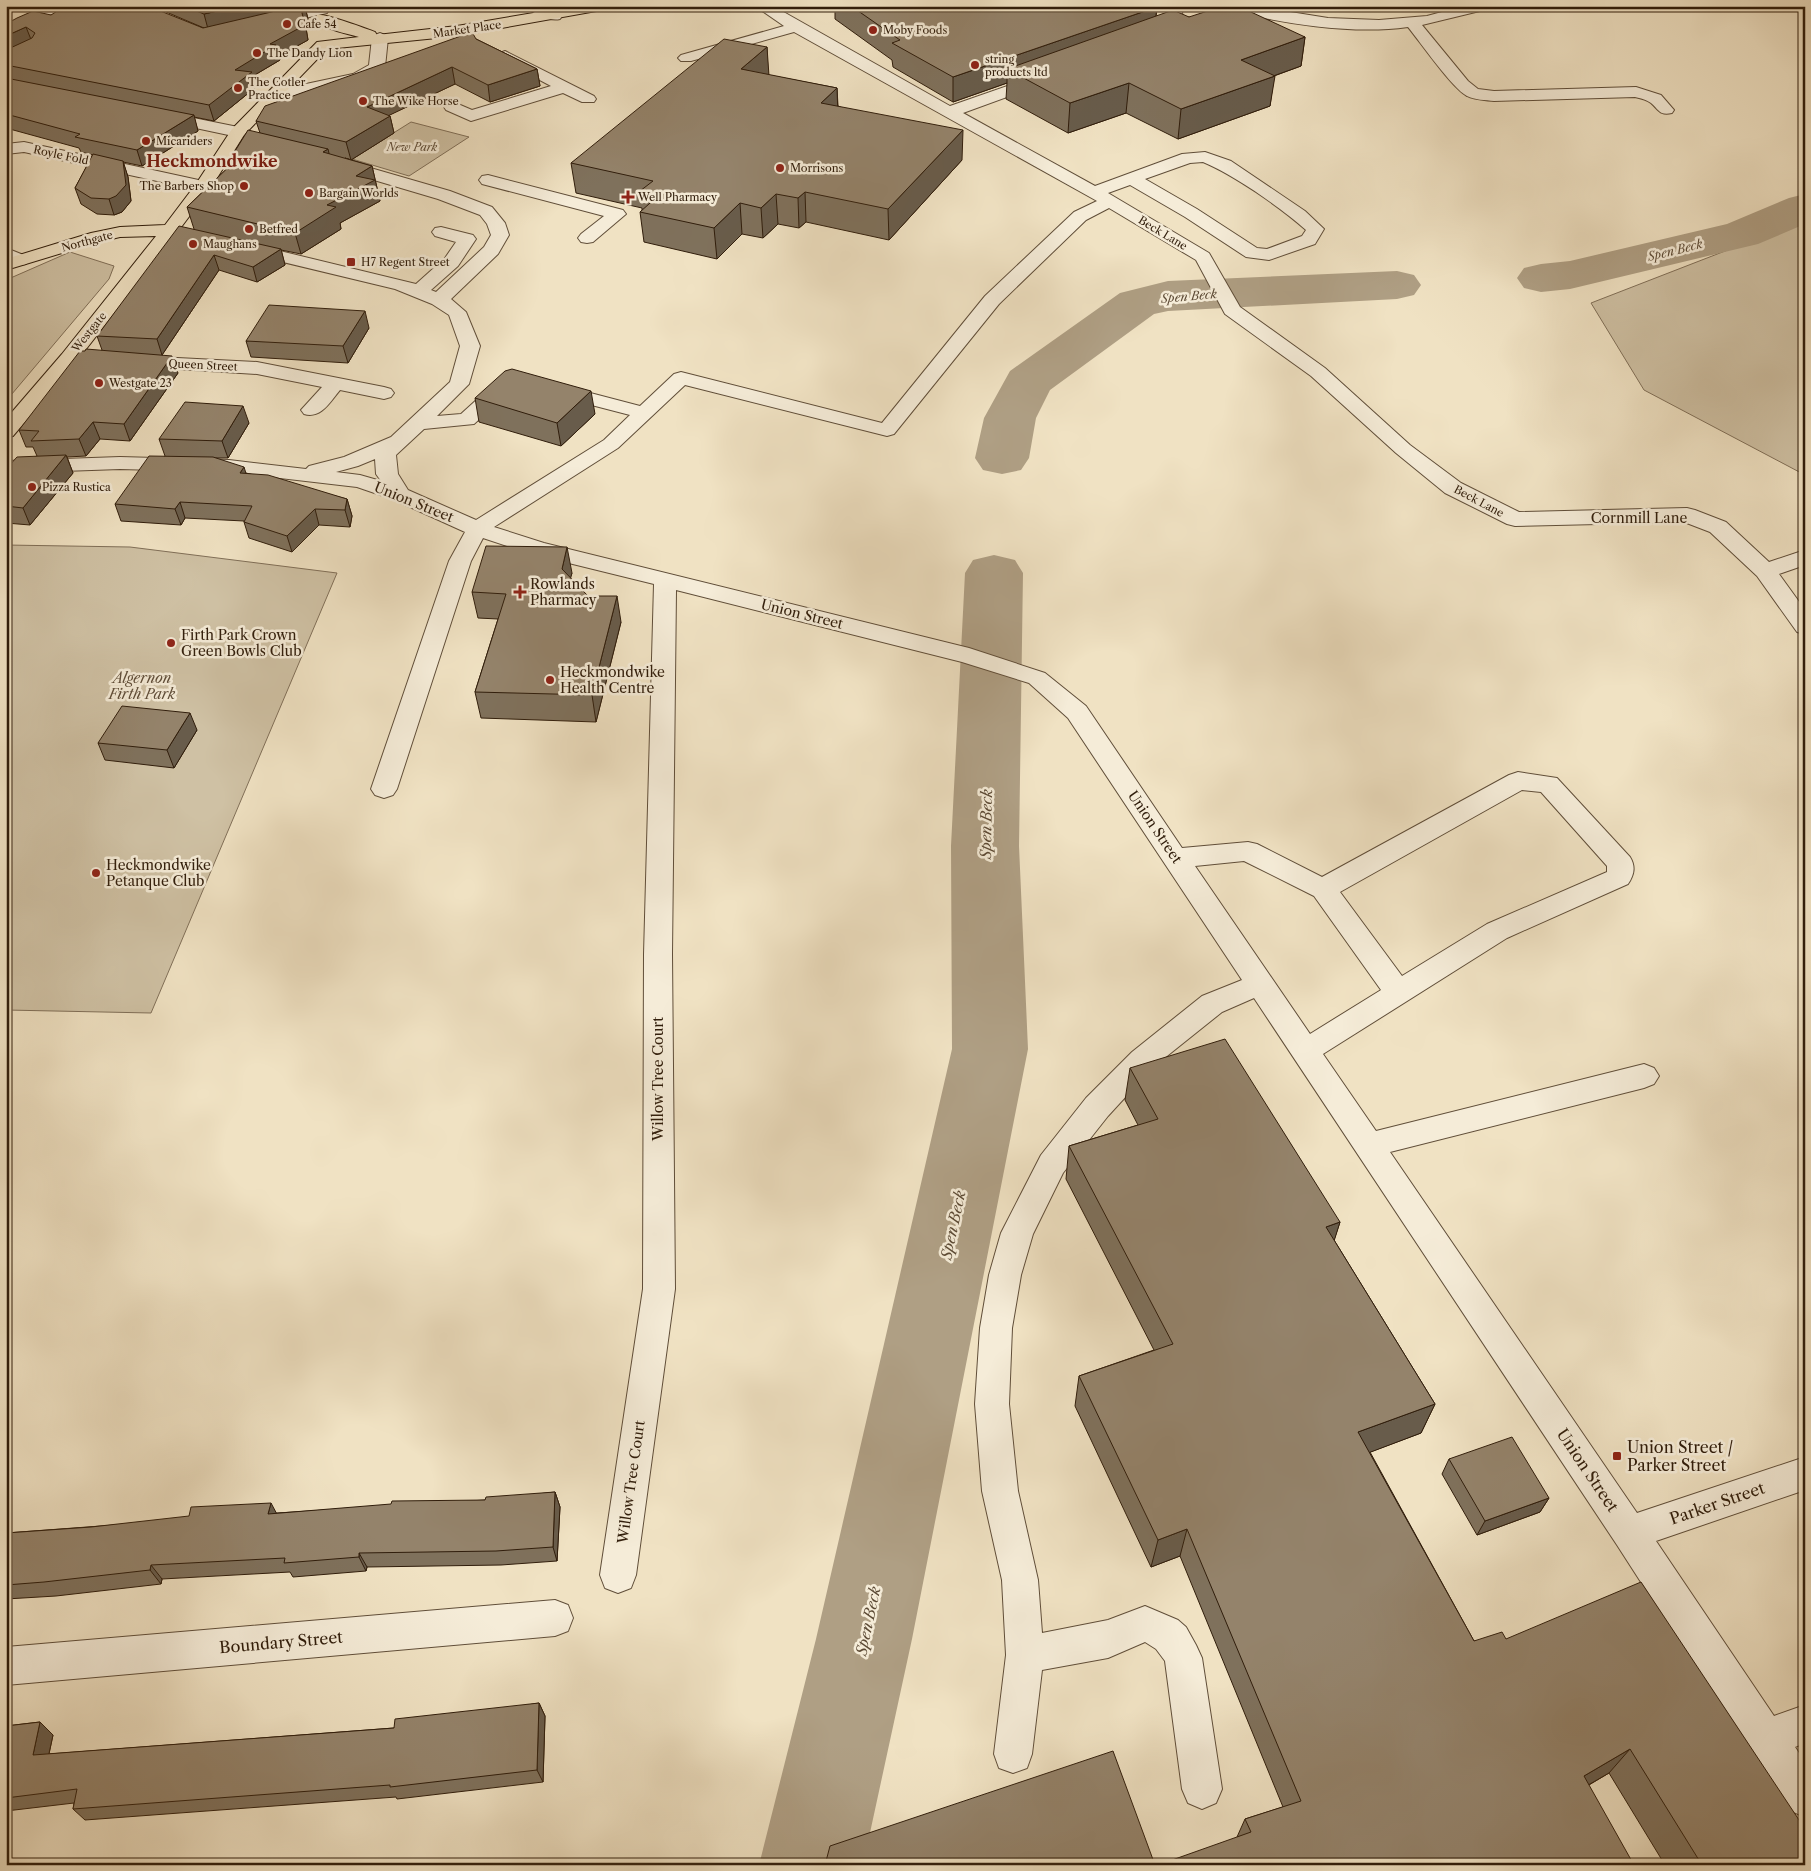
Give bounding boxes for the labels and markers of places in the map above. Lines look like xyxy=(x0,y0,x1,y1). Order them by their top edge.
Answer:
place label: Cafe 54 xyxy=(297,17,337,31)
marker: Cafe 54 xyxy=(281,18,293,30)
place label: Moby Foods xyxy=(883,23,948,37)
marker: Moby Foods xyxy=(867,24,879,36)
place label: The Dandy Lion xyxy=(267,46,352,60)
marker: The Dandy Lion xyxy=(251,47,263,59)
place label: string products ltd xyxy=(985,52,1048,79)
marker: string products ltd xyxy=(969,59,981,71)
place label: The Cotler Practice xyxy=(248,75,306,102)
marker: The Cotler Practice xyxy=(232,82,244,94)
place label: The Wike Horse xyxy=(373,94,459,108)
marker: The Wike Horse xyxy=(357,95,369,107)
place label: Micariders xyxy=(156,134,213,148)
marker: Micariders xyxy=(140,135,152,147)
place label: Morrisons xyxy=(790,161,844,175)
marker: Morrisons xyxy=(774,162,786,174)
place label: The Barbers Shop xyxy=(140,179,234,193)
marker: The Barbers Shop xyxy=(238,180,250,192)
place label: Bargain Worlds xyxy=(319,186,399,200)
marker: Bargain Worlds xyxy=(303,187,315,199)
place label: Well Pharmacy xyxy=(637,190,718,204)
marker: Well Pharmacy xyxy=(622,191,634,203)
place label: Betfred xyxy=(259,222,298,236)
marker: Betfred xyxy=(243,223,255,235)
place label: Maughans xyxy=(203,237,257,251)
marker: Maughans xyxy=(187,238,199,250)
place label: H7 Regent Street xyxy=(361,255,450,269)
marker: H7 Regent Street xyxy=(345,256,357,268)
place label: Westgate 23 xyxy=(108,376,172,390)
marker: Westgate 23 xyxy=(93,377,105,389)
place label: Pizza Rustica xyxy=(42,480,111,494)
marker: Pizza Rustica xyxy=(26,481,38,493)
place label: Rowlands Pharmacy xyxy=(530,575,597,609)
marker: Rowlands Pharmacy xyxy=(514,586,526,598)
place label: Firth Park Crown Green Bowls Club xyxy=(181,626,302,660)
marker: Firth Park Crown Green Bowls Club xyxy=(165,637,177,649)
place label: Heckmondwike Health Centre xyxy=(560,663,665,697)
marker: Heckmondwike Health Centre xyxy=(544,674,556,686)
place label: Heckmondwike Petanque Club xyxy=(106,856,211,890)
marker: Heckmondwike Petanque Club xyxy=(90,867,102,879)
place label: Union Street / Parker Street xyxy=(1627,1437,1734,1475)
marker: Union Street / Parker Street xyxy=(1611,1450,1623,1462)

